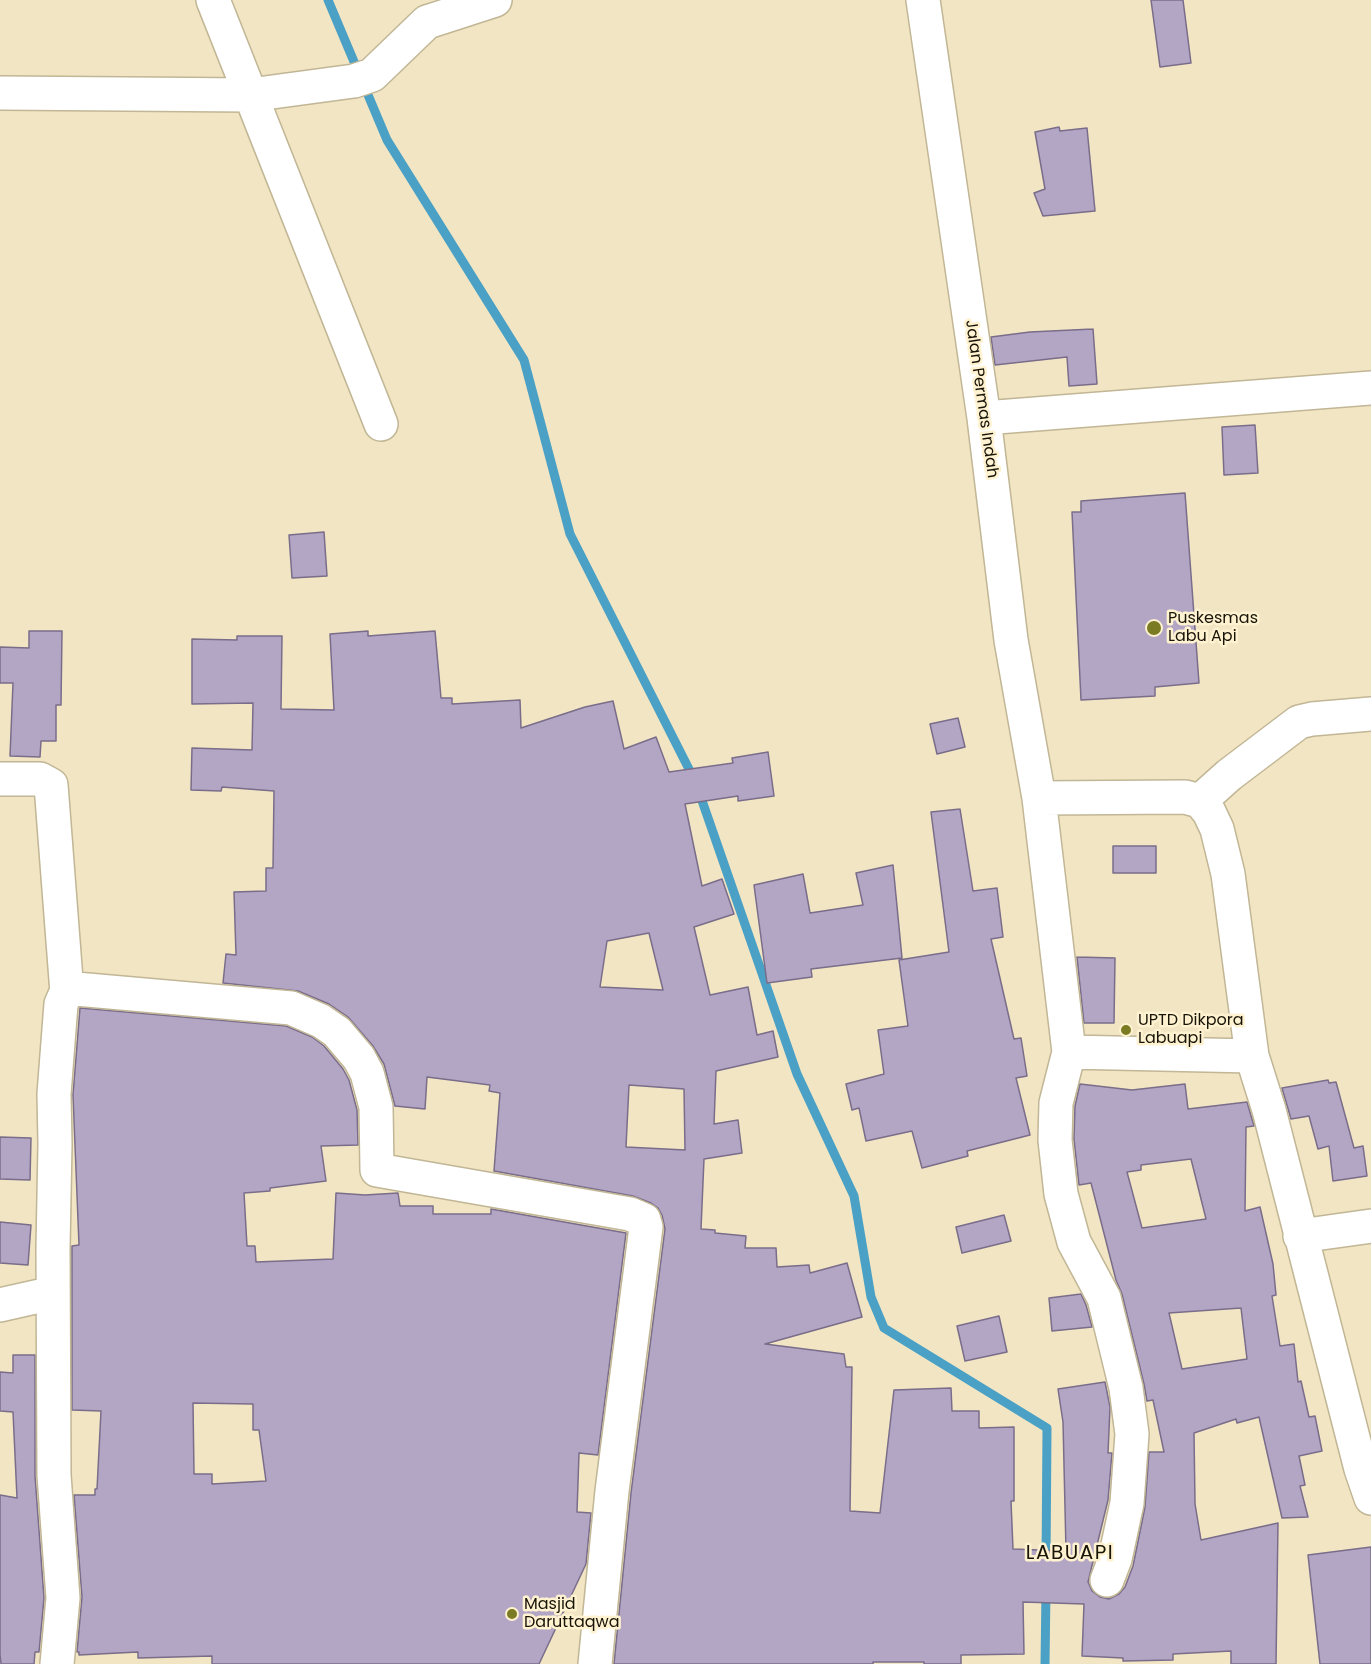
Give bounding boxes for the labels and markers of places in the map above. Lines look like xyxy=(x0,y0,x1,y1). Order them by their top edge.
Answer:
place label: Puskesmas Labu Api xyxy=(1168,609,1258,647)
marker: Puskesmas Labu Api xyxy=(1145,619,1163,637)
place label: UPTD Dikpora Labuapi xyxy=(1138,1011,1244,1049)
marker: UPTD Dikpora Labuapi xyxy=(1119,1023,1133,1037)
place label: Masjid Daruttaqwa xyxy=(524,1595,620,1633)
marker: Masjid Daruttaqwa xyxy=(505,1607,519,1621)

